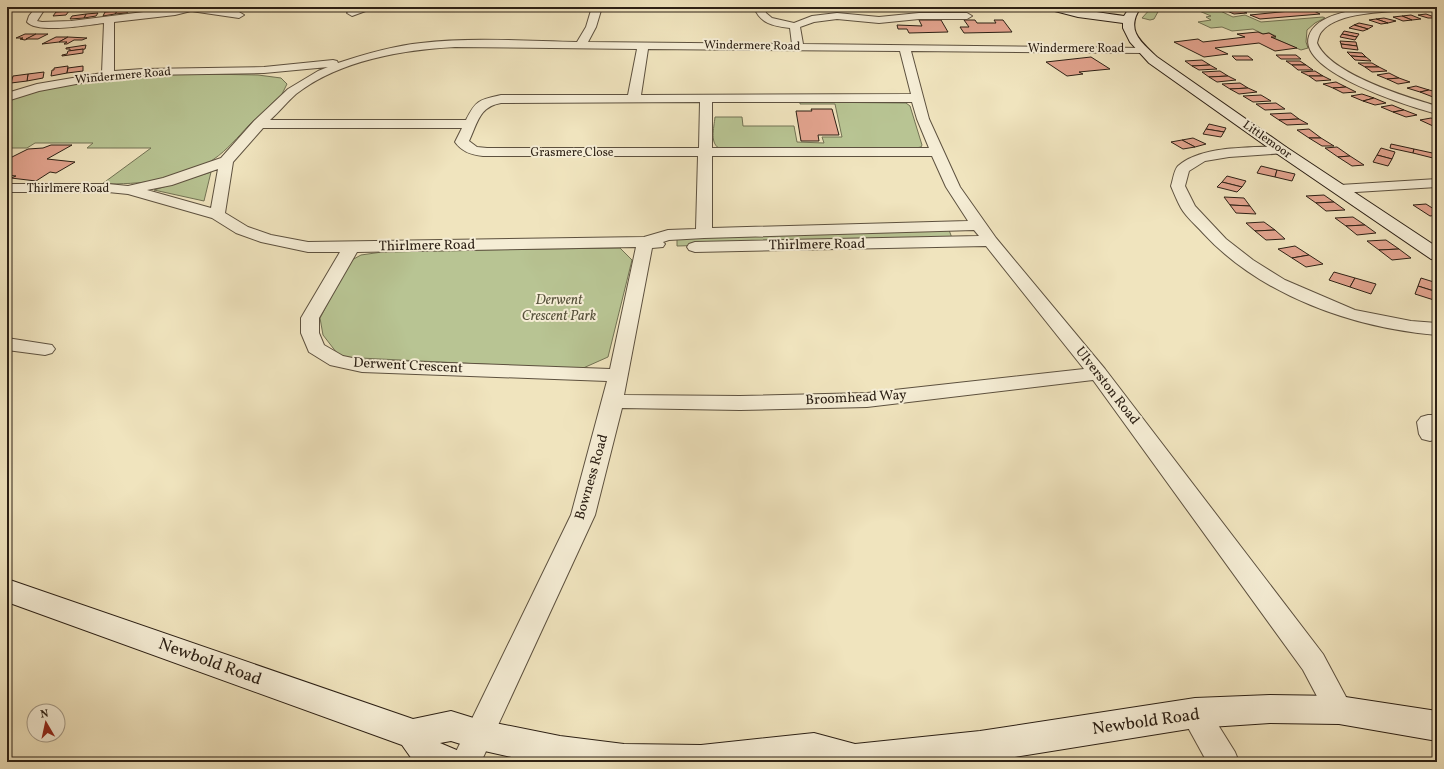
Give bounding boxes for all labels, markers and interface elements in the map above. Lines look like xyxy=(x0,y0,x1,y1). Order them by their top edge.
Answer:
street label: Windermere Road xyxy=(704,37,801,55)
street label: Windermere Road xyxy=(1028,41,1124,57)
street label: Windermere Road xyxy=(74,64,172,88)
street label: Littlemoor xyxy=(1239,117,1295,163)
street label: Grasmere Close xyxy=(531,145,614,161)
street label: Thirlmere Road xyxy=(27,181,110,197)
street label: Thirlmere Road xyxy=(769,235,865,255)
street label: Thirlmere Road xyxy=(379,236,475,256)
park label: Derwent Crescent Park xyxy=(522,291,597,326)
street label: Ulverston Road xyxy=(1070,343,1144,429)
street label: Derwent Crescent xyxy=(353,354,463,378)
street label: Broomhead Way xyxy=(805,386,907,410)
street label: Bowness Road xyxy=(571,432,613,522)
street label: Newbold Road xyxy=(155,633,265,691)
north arrow xyxy=(26,703,66,743)
street label: Newbold Road xyxy=(1091,703,1201,741)
text: N xyxy=(40,707,50,723)

